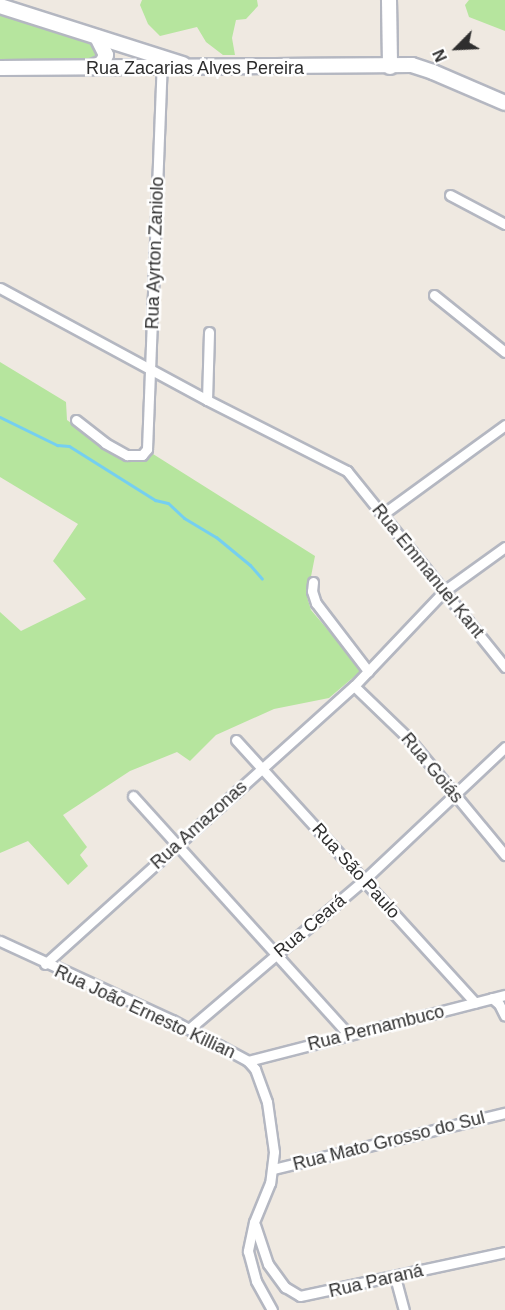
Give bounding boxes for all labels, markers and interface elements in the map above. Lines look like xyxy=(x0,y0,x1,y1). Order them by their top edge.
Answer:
north arrow xyxy=(427,18,487,78)
text: N xyxy=(430,47,450,64)
street label: Rua Zacarias Alves Pereira xyxy=(85,57,305,79)
street label: Rua Ayrton Zaniolo xyxy=(142,176,168,330)
street label: Rua Emmanuel Kant xyxy=(367,500,489,642)
street label: Rua Goiás xyxy=(396,728,468,808)
street label: Rua Amazonas xyxy=(146,776,252,874)
street label: Rua São Paulo xyxy=(307,819,405,923)
street label: Rua Ceará xyxy=(270,890,350,962)
street label: Rua João Ernesto Killian xyxy=(51,961,239,1063)
street label: Rua Pernambuco xyxy=(305,1001,447,1055)
street label: Rua Mato Grosso do Sul xyxy=(291,1107,487,1175)
street label: Rua Paraná xyxy=(327,1260,425,1302)

